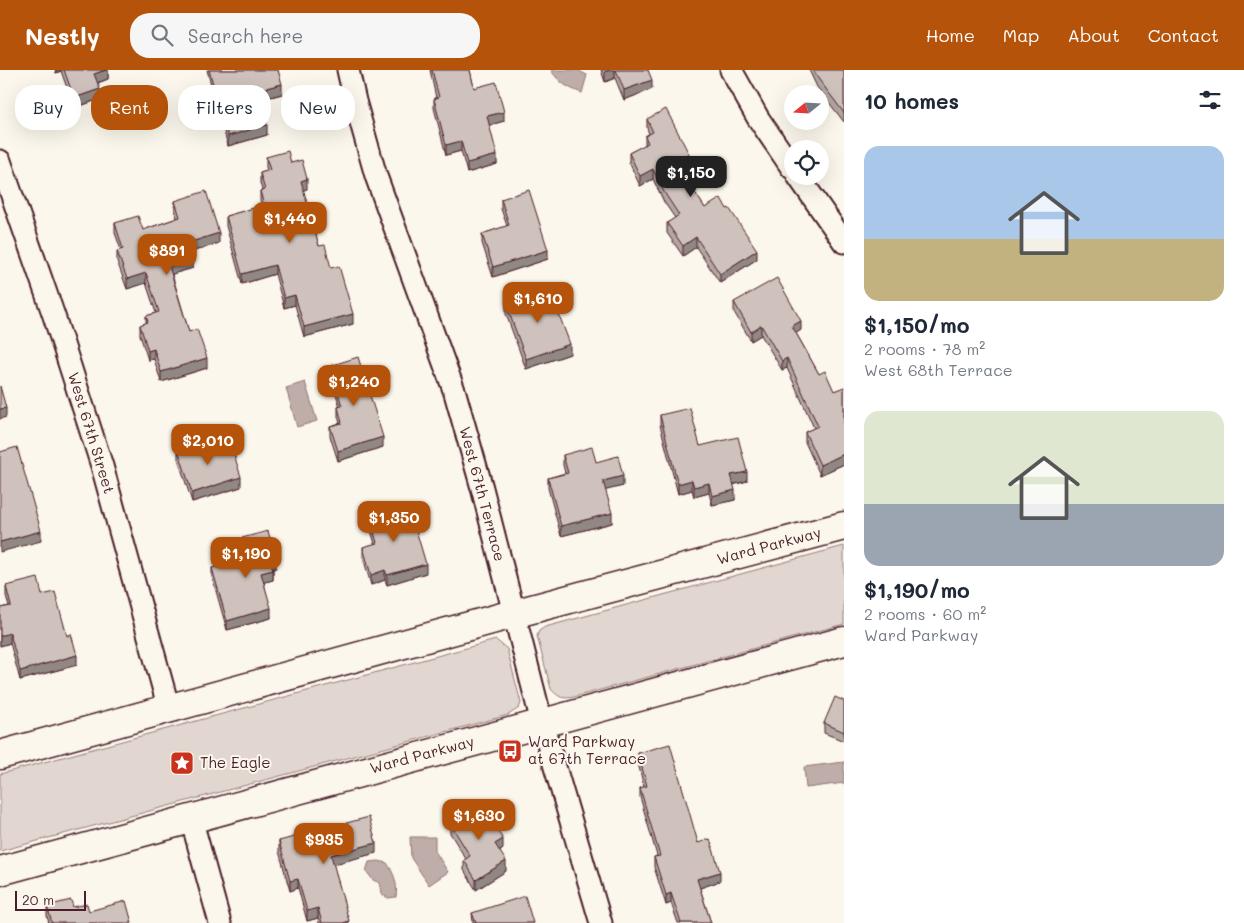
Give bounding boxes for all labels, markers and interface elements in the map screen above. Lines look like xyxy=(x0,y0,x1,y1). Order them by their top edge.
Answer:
search box xyxy=(130,13,480,58)
text: Nestly xyxy=(25,20,100,51)
icon: search xyxy=(148,21,176,49)
text: Search here xyxy=(188,23,303,48)
text: Home xyxy=(926,23,975,47)
text: Map xyxy=(1003,23,1039,47)
text: About xyxy=(1067,23,1120,47)
text: Contact xyxy=(1148,23,1219,47)
chip: Buy xyxy=(15,85,81,130)
chip: Rent xyxy=(91,85,168,130)
chip: Filters xyxy=(178,85,271,130)
chip: New xyxy=(281,85,355,130)
north arrow xyxy=(784,85,829,130)
map controls xyxy=(784,85,829,185)
icon: filters xyxy=(1196,86,1224,114)
text: 10 homes xyxy=(864,87,959,114)
button: locate xyxy=(784,140,829,185)
pin: $1,150 xyxy=(650,156,732,198)
text: $1,150 xyxy=(667,161,715,182)
icon: home xyxy=(999,178,1089,268)
pin: $1,440 xyxy=(249,202,331,244)
text: $1,440 xyxy=(264,207,316,228)
pin: $891 xyxy=(137,234,197,276)
text: $891 xyxy=(149,239,185,260)
pin: $1,610 xyxy=(497,282,579,324)
text: $1,610 xyxy=(514,287,562,308)
text: $1,150/mo xyxy=(864,311,969,338)
text: 2 rooms · 78 m² xyxy=(864,338,985,359)
text: West 68th Terrace xyxy=(864,359,1013,380)
pin: $1,240 xyxy=(313,364,395,407)
street label: West 67th Street xyxy=(64,369,120,496)
text: $1,240 xyxy=(328,370,380,391)
pin: $2,010 xyxy=(167,424,249,466)
street label: West 67th Terrace xyxy=(455,424,511,563)
text: $2,010 xyxy=(182,429,234,450)
icon: home xyxy=(999,443,1089,533)
pin: $1,350 xyxy=(353,500,435,543)
text: $1,350 xyxy=(368,506,420,527)
street label: Ward Parkway xyxy=(714,521,823,569)
pin: $1,190 xyxy=(205,536,287,579)
text: $1,190 xyxy=(222,542,270,563)
text: $1,190/mo xyxy=(864,576,970,603)
text: 2 rooms · 60 m² xyxy=(864,603,986,624)
text: Ward Parkway xyxy=(864,624,978,645)
street label: Ward Parkway xyxy=(367,730,476,778)
place label: Ward Parkway at 67th Terrace xyxy=(528,731,646,768)
bus stop icon: Ward Parkway at 67th Terrace xyxy=(497,738,523,764)
place icon: The Eagle xyxy=(169,750,195,776)
place label: The Eagle xyxy=(200,752,271,772)
pin: $1,630 xyxy=(438,798,520,841)
text: $1,630 xyxy=(453,804,505,825)
pin: $935 xyxy=(294,822,354,865)
text: $935 xyxy=(305,828,343,849)
scale bar xyxy=(15,888,86,911)
text: 20 m xyxy=(22,890,54,909)

